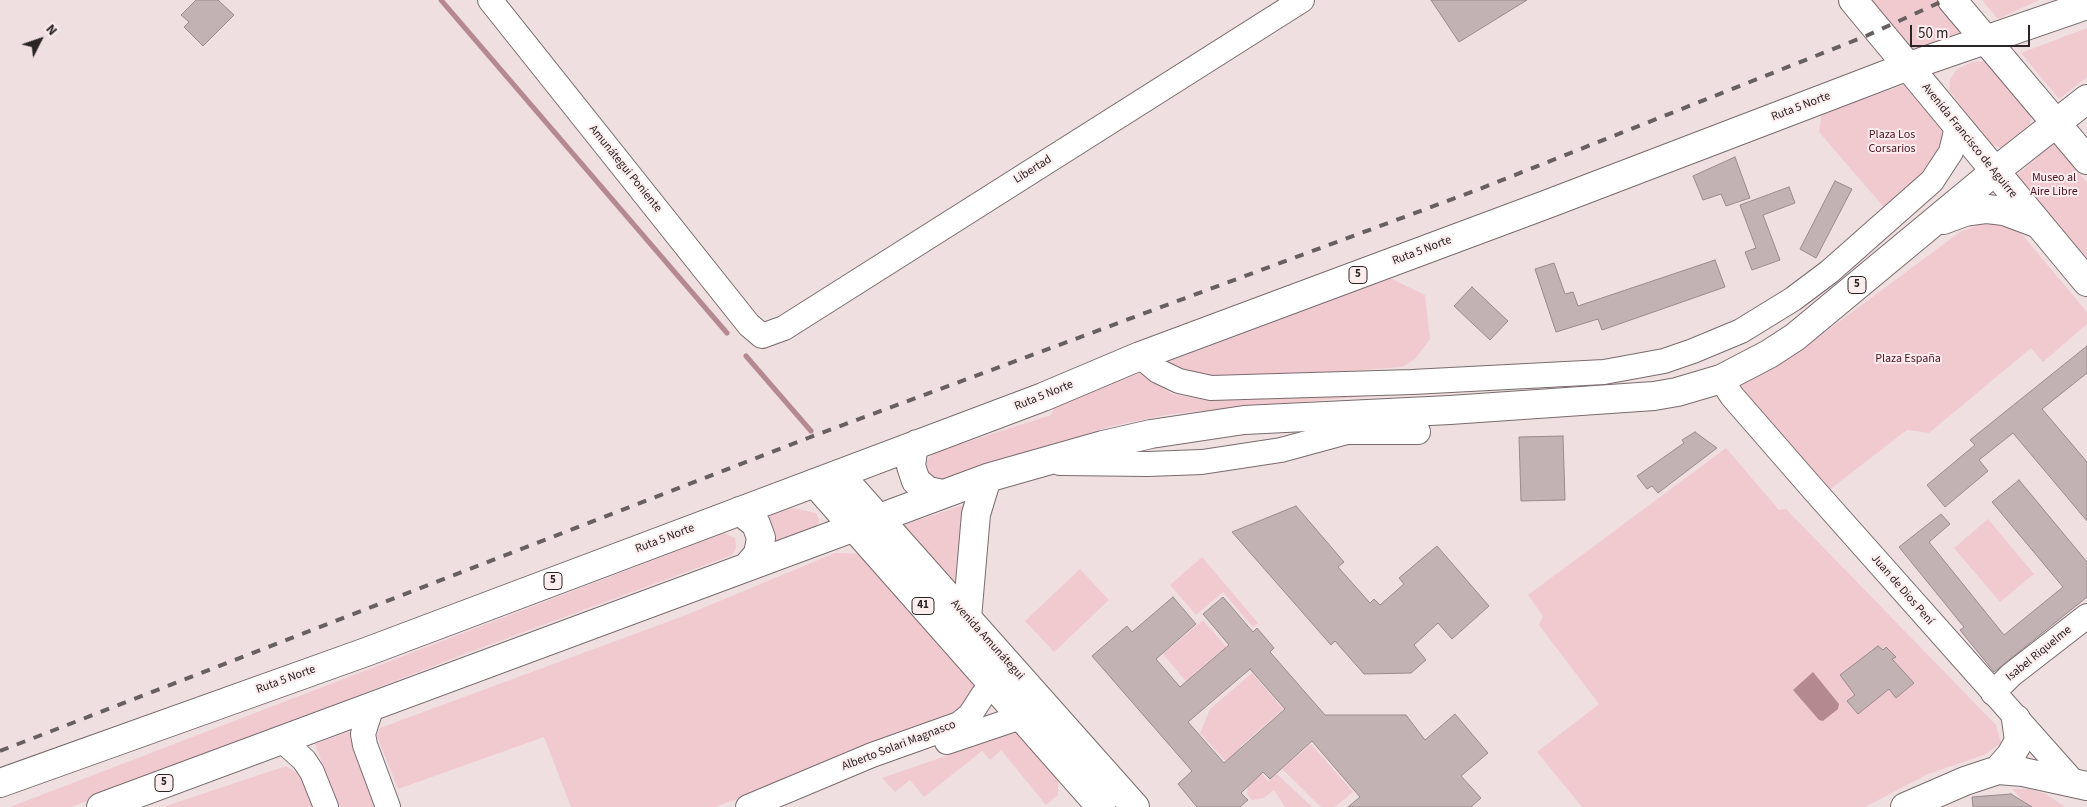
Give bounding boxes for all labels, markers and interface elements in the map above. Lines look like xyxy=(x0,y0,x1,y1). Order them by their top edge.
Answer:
north arrow xyxy=(15,15,65,65)
scale bar xyxy=(1912,15,2032,47)
text: N xyxy=(41,20,62,40)
text: 50 m xyxy=(1918,23,1948,44)
street label: Avenida Francisco de Aguirre xyxy=(1918,81,2020,201)
street label: Ruta 5 Norte xyxy=(1769,89,1833,125)
street label: Amunátegui Poniente xyxy=(585,123,665,215)
park label: Plaza Los Corsarios xyxy=(1868,128,1916,156)
street label: Libertad xyxy=(1011,153,1055,187)
park label: Museo al Aire Libre xyxy=(2030,171,2078,199)
street label: Ruta 5 Norte xyxy=(1390,233,1454,269)
road number: 5 xyxy=(1349,266,1367,284)
road number: 5 xyxy=(1848,276,1866,294)
park label: Plaza España xyxy=(1875,352,1941,366)
street label: Ruta 5 Norte xyxy=(1012,378,1076,414)
street label: Ruta 5 Norte xyxy=(633,521,697,557)
street label: Juan de Dios Pení xyxy=(1868,552,1936,628)
road number: 5 xyxy=(544,572,562,590)
street label: Avenida Amunátegui xyxy=(947,597,1027,683)
road number: 41 xyxy=(912,598,934,614)
street label: Isabel Riquelme xyxy=(2003,623,2075,685)
street label: Ruta 5 Norte xyxy=(254,663,318,697)
street label: Alberto Solari Magnasco xyxy=(840,718,958,774)
road number: 5 xyxy=(155,774,173,791)

